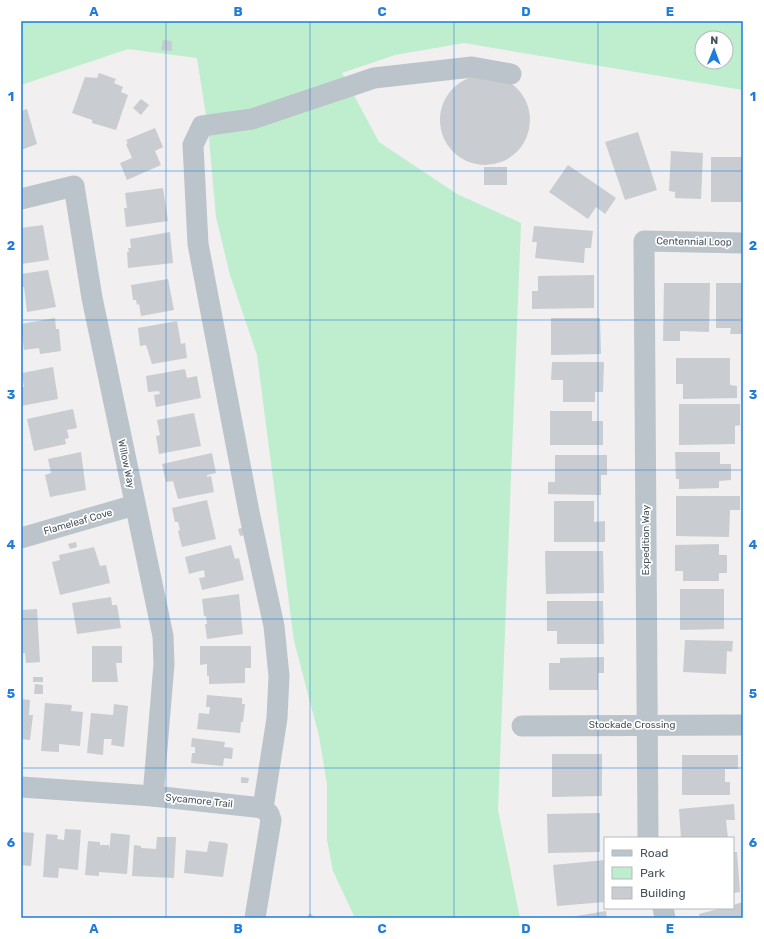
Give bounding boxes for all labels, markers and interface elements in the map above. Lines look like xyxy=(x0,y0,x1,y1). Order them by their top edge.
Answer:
text: A xyxy=(89,4,99,19)
text: B xyxy=(233,4,243,19)
text: C xyxy=(377,4,387,19)
text: D xyxy=(521,4,531,19)
text: E xyxy=(666,4,674,19)
north arrow xyxy=(694,30,734,70)
text: N xyxy=(710,34,718,47)
text: 1 xyxy=(8,89,14,104)
text: 1 xyxy=(750,89,756,104)
street label: Centennial Loop xyxy=(656,235,732,249)
text: 2 xyxy=(7,238,15,253)
text: 2 xyxy=(749,238,757,253)
text: 3 xyxy=(7,387,16,402)
text: 3 xyxy=(749,387,758,402)
street label: Willow Way xyxy=(115,438,137,490)
street label: Expedition Way xyxy=(640,504,652,575)
street label: Flameleaf Cove xyxy=(42,506,114,538)
text: 4 xyxy=(7,537,16,552)
text: 4 xyxy=(749,537,758,552)
text: 5 xyxy=(7,686,15,701)
text: 5 xyxy=(749,686,757,701)
street label: Stockade Crossing xyxy=(589,719,675,731)
street label: Sycamore Trail xyxy=(165,791,233,811)
text: 6 xyxy=(7,835,16,850)
text: 6 xyxy=(749,835,758,850)
legend xyxy=(604,837,734,909)
text: Road xyxy=(640,846,668,860)
text: Park xyxy=(640,866,666,880)
text: Building xyxy=(640,886,686,900)
text: A xyxy=(89,921,99,936)
text: B xyxy=(233,921,243,936)
text: C xyxy=(377,921,387,936)
text: D xyxy=(521,921,531,936)
text: E xyxy=(666,921,674,936)

